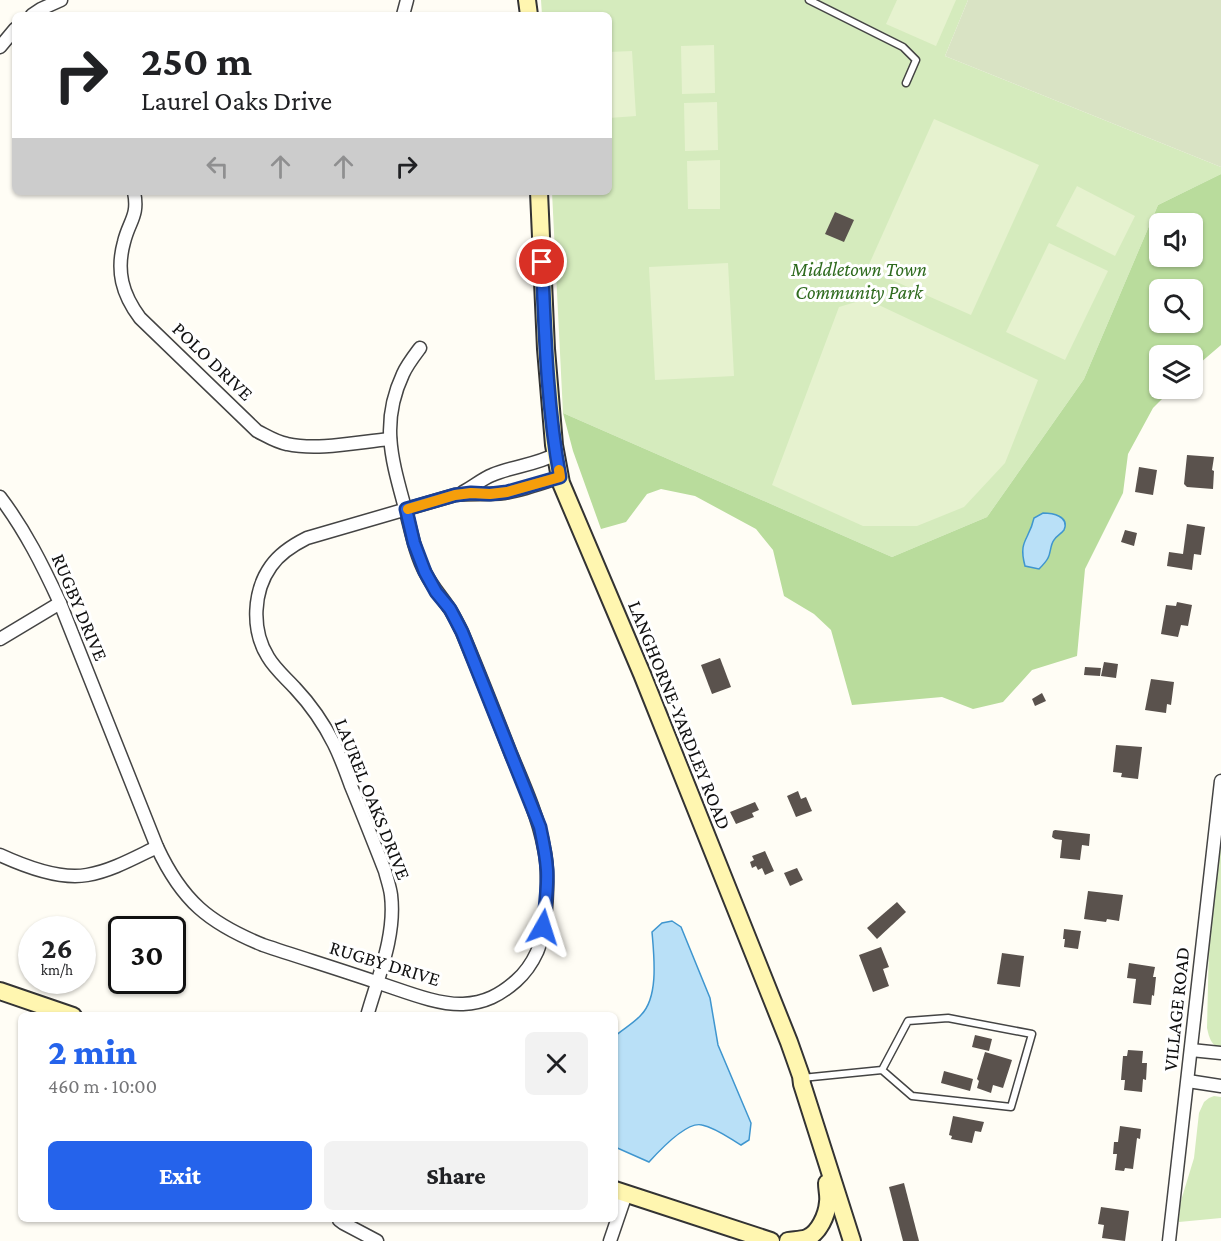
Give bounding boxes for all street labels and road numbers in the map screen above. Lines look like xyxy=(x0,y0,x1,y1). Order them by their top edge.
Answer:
street label: POLO DRIVE xyxy=(168,317,258,405)
street label: RUGBY DRIVE xyxy=(48,550,112,664)
street label: LANGHORNE-YARDLEY ROAD xyxy=(624,597,736,833)
street label: LAUREL OAKS DRIVE xyxy=(331,715,415,883)
street label: RUGBY DRIVE xyxy=(327,936,443,990)
street label: VILLAGE ROAD xyxy=(1159,946,1193,1072)

